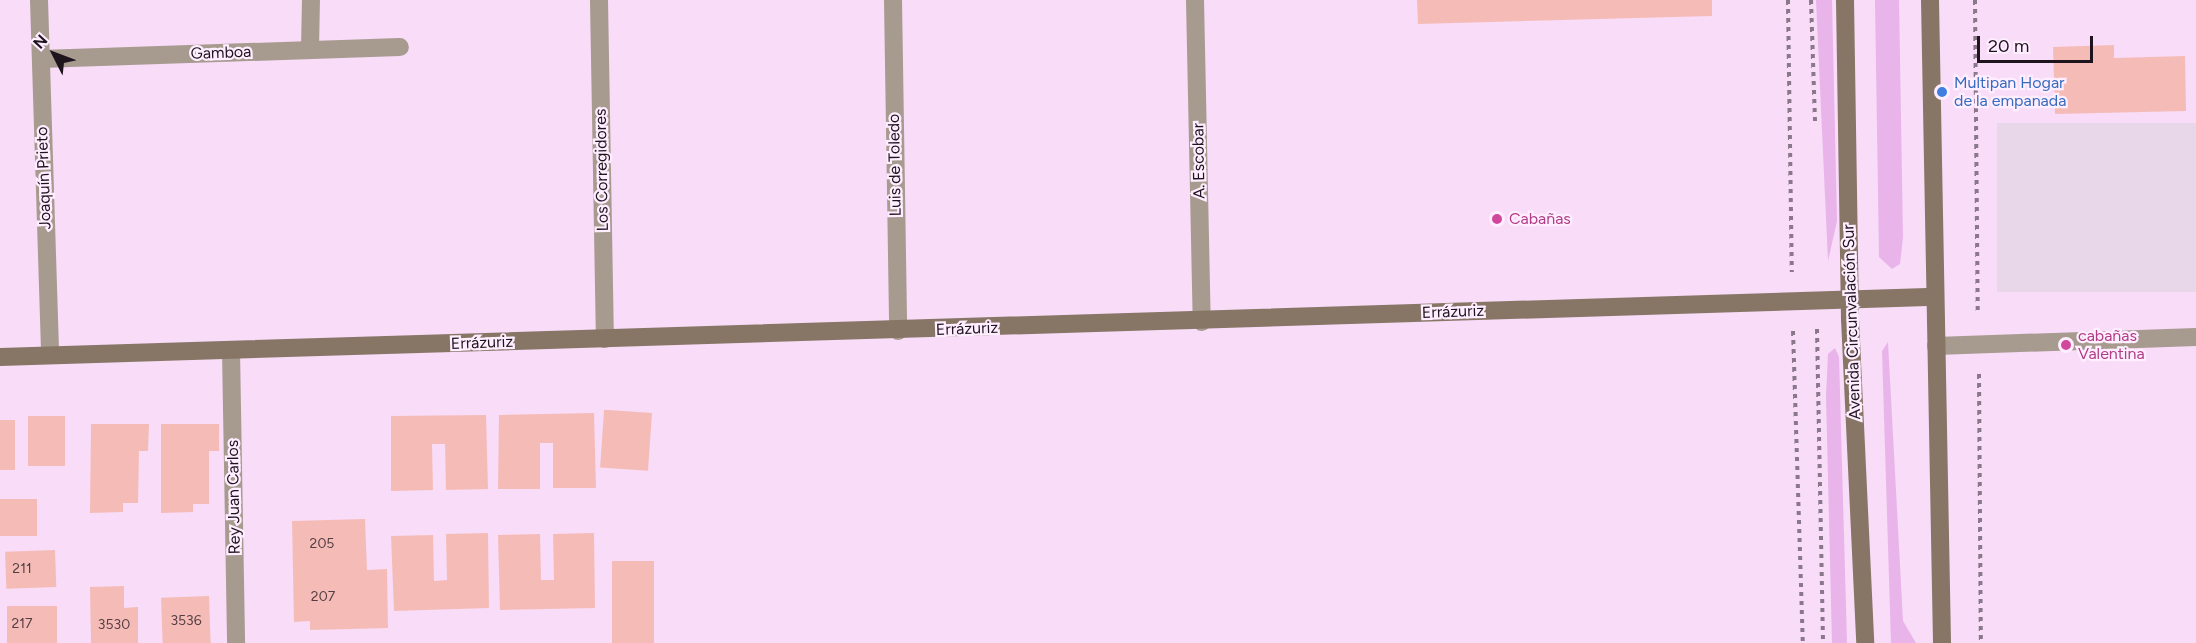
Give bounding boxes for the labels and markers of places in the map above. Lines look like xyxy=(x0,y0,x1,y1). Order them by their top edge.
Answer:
place label: Multipan Hogar de la empanada xyxy=(1954,73,2066,111)
marker: Multipan Hogar de la empanada xyxy=(1935,85,1949,99)
place label: Cabañas xyxy=(1509,209,1571,229)
marker: Cabañas xyxy=(1490,212,1504,226)
place label: cabañas Valentina xyxy=(2078,326,2145,364)
marker: cabañas Valentina xyxy=(2059,338,2073,352)

